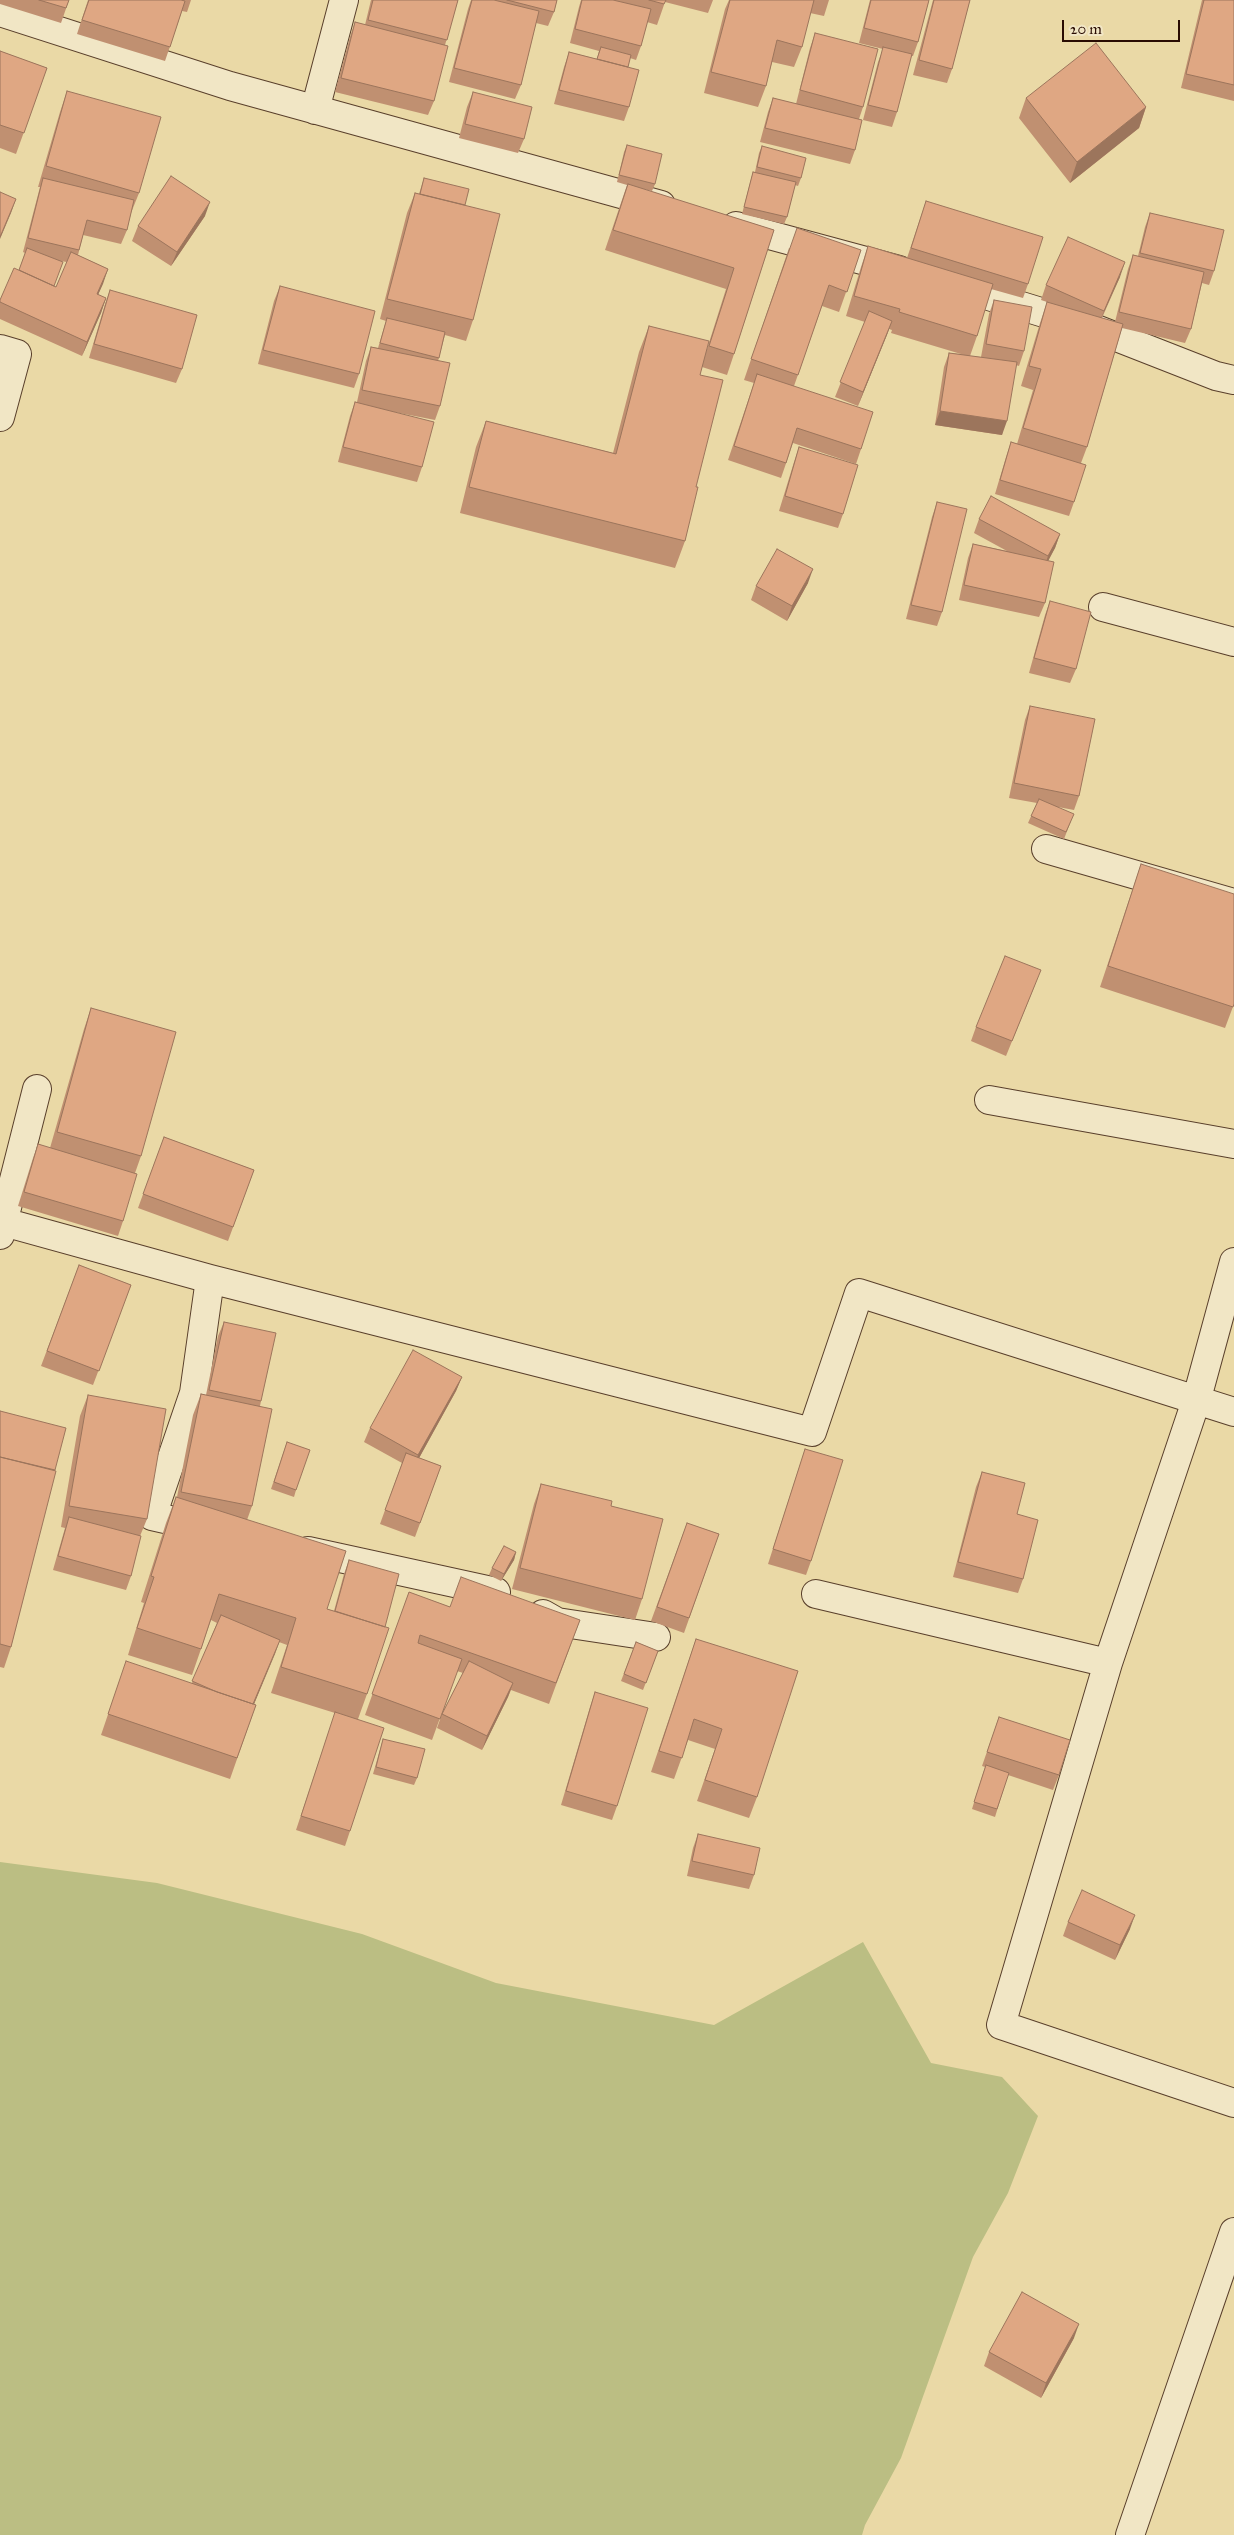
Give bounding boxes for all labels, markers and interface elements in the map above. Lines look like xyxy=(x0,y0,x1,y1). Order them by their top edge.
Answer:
scale bar xyxy=(1064,10,1182,42)
text: 20 m xyxy=(1070,20,1102,38)

